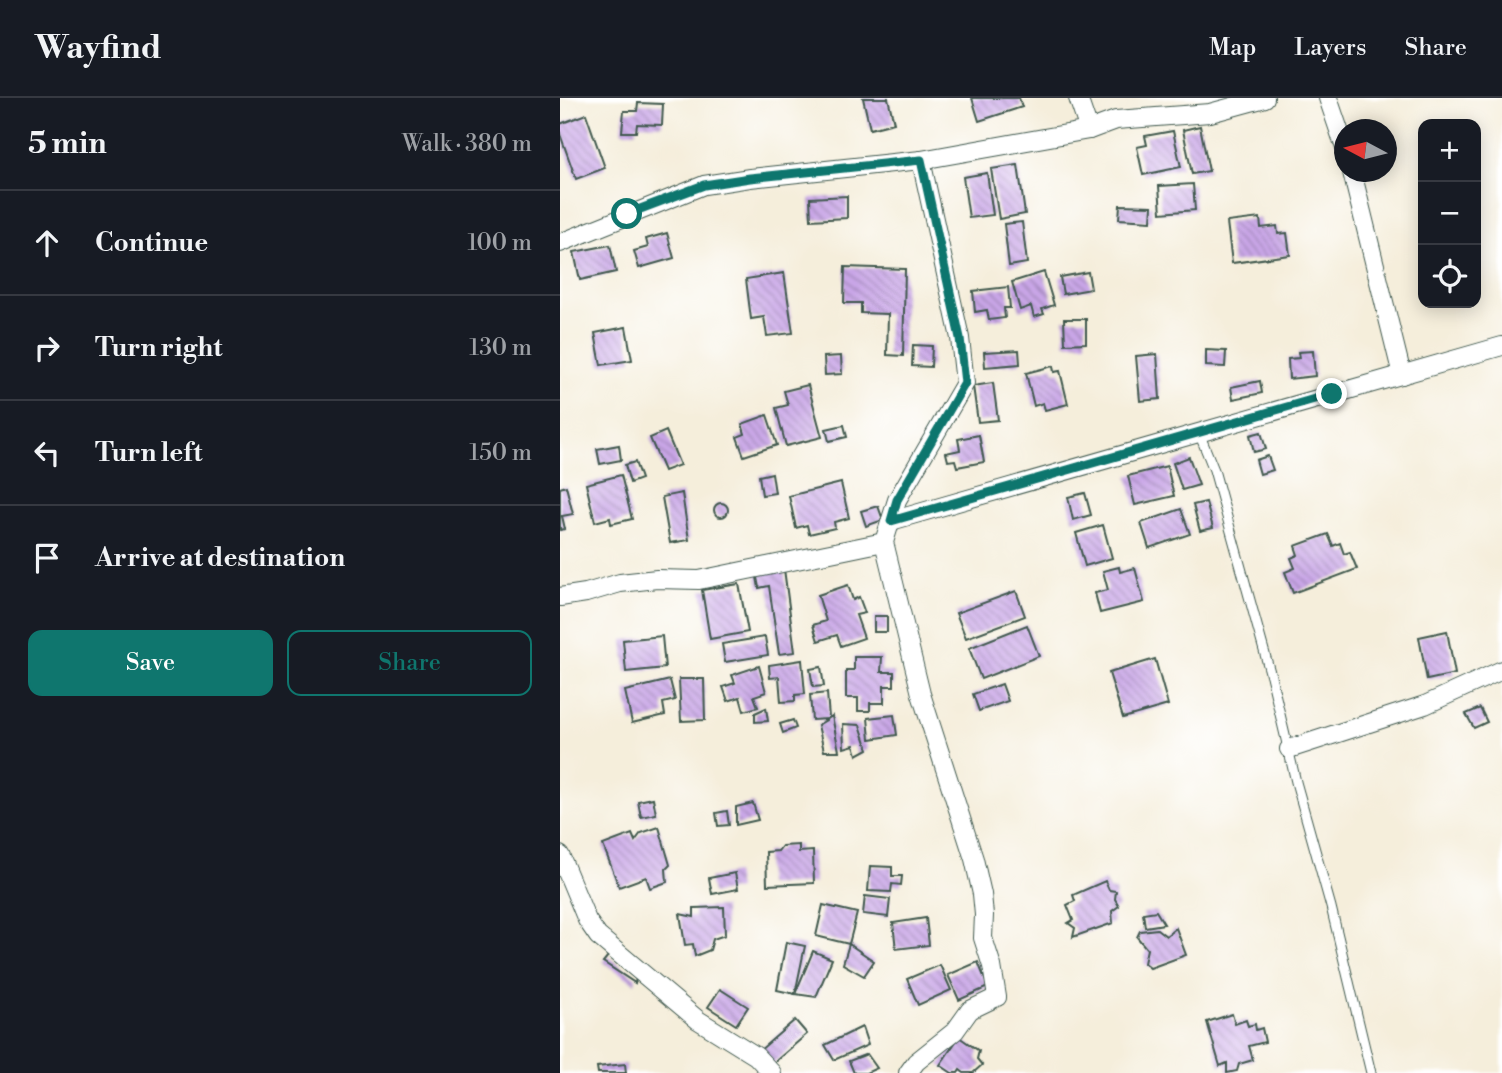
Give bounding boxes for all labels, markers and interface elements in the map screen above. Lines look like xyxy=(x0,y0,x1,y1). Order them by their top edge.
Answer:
text: Wayfind xyxy=(35,28,162,69)
text: Map xyxy=(1209,33,1256,63)
text: Layers xyxy=(1294,33,1366,63)
text: Share xyxy=(1404,33,1467,63)
north arrow xyxy=(1334,119,1397,182)
map controls xyxy=(1418,119,1481,308)
button: + xyxy=(1418,119,1481,182)
text: 5 min xyxy=(28,125,107,163)
text: Walk · 380 m xyxy=(402,130,532,158)
button: − xyxy=(1418,182,1481,245)
route start xyxy=(611,198,642,229)
icon: ahead xyxy=(28,224,66,262)
text: Continue xyxy=(95,227,208,259)
text: 100 m xyxy=(467,229,532,257)
button: locate xyxy=(1418,245,1481,308)
icon: right xyxy=(28,329,66,367)
text: Turn right xyxy=(95,332,223,364)
text: 130 m xyxy=(469,334,532,362)
route end xyxy=(1316,378,1347,409)
icon: left xyxy=(28,434,66,472)
text: Turn left xyxy=(95,437,203,469)
text: 150 m xyxy=(469,439,532,467)
icon: arrive xyxy=(28,539,66,577)
text: Arrive at destination xyxy=(95,542,345,574)
button: Save xyxy=(28,630,273,696)
button: Share xyxy=(287,630,532,696)

